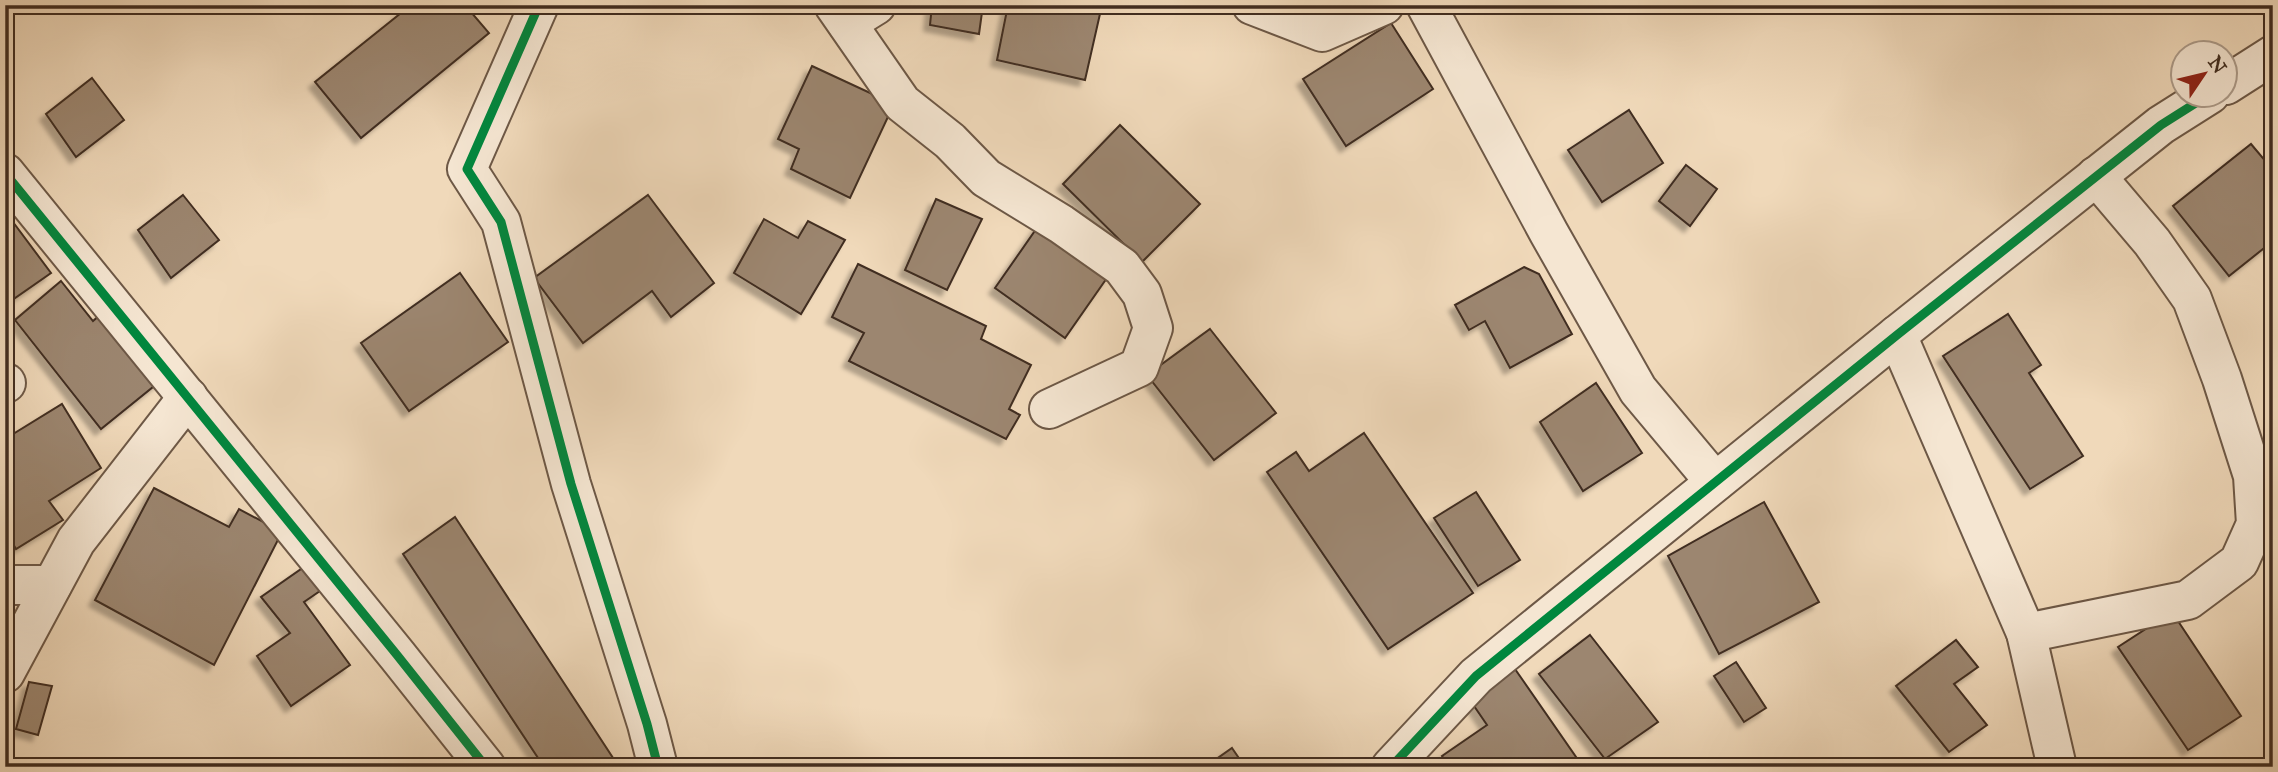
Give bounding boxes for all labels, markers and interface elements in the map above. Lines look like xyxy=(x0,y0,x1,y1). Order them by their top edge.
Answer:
north arrow xyxy=(2170,38,2240,108)
text: N xyxy=(2203,51,2232,78)

